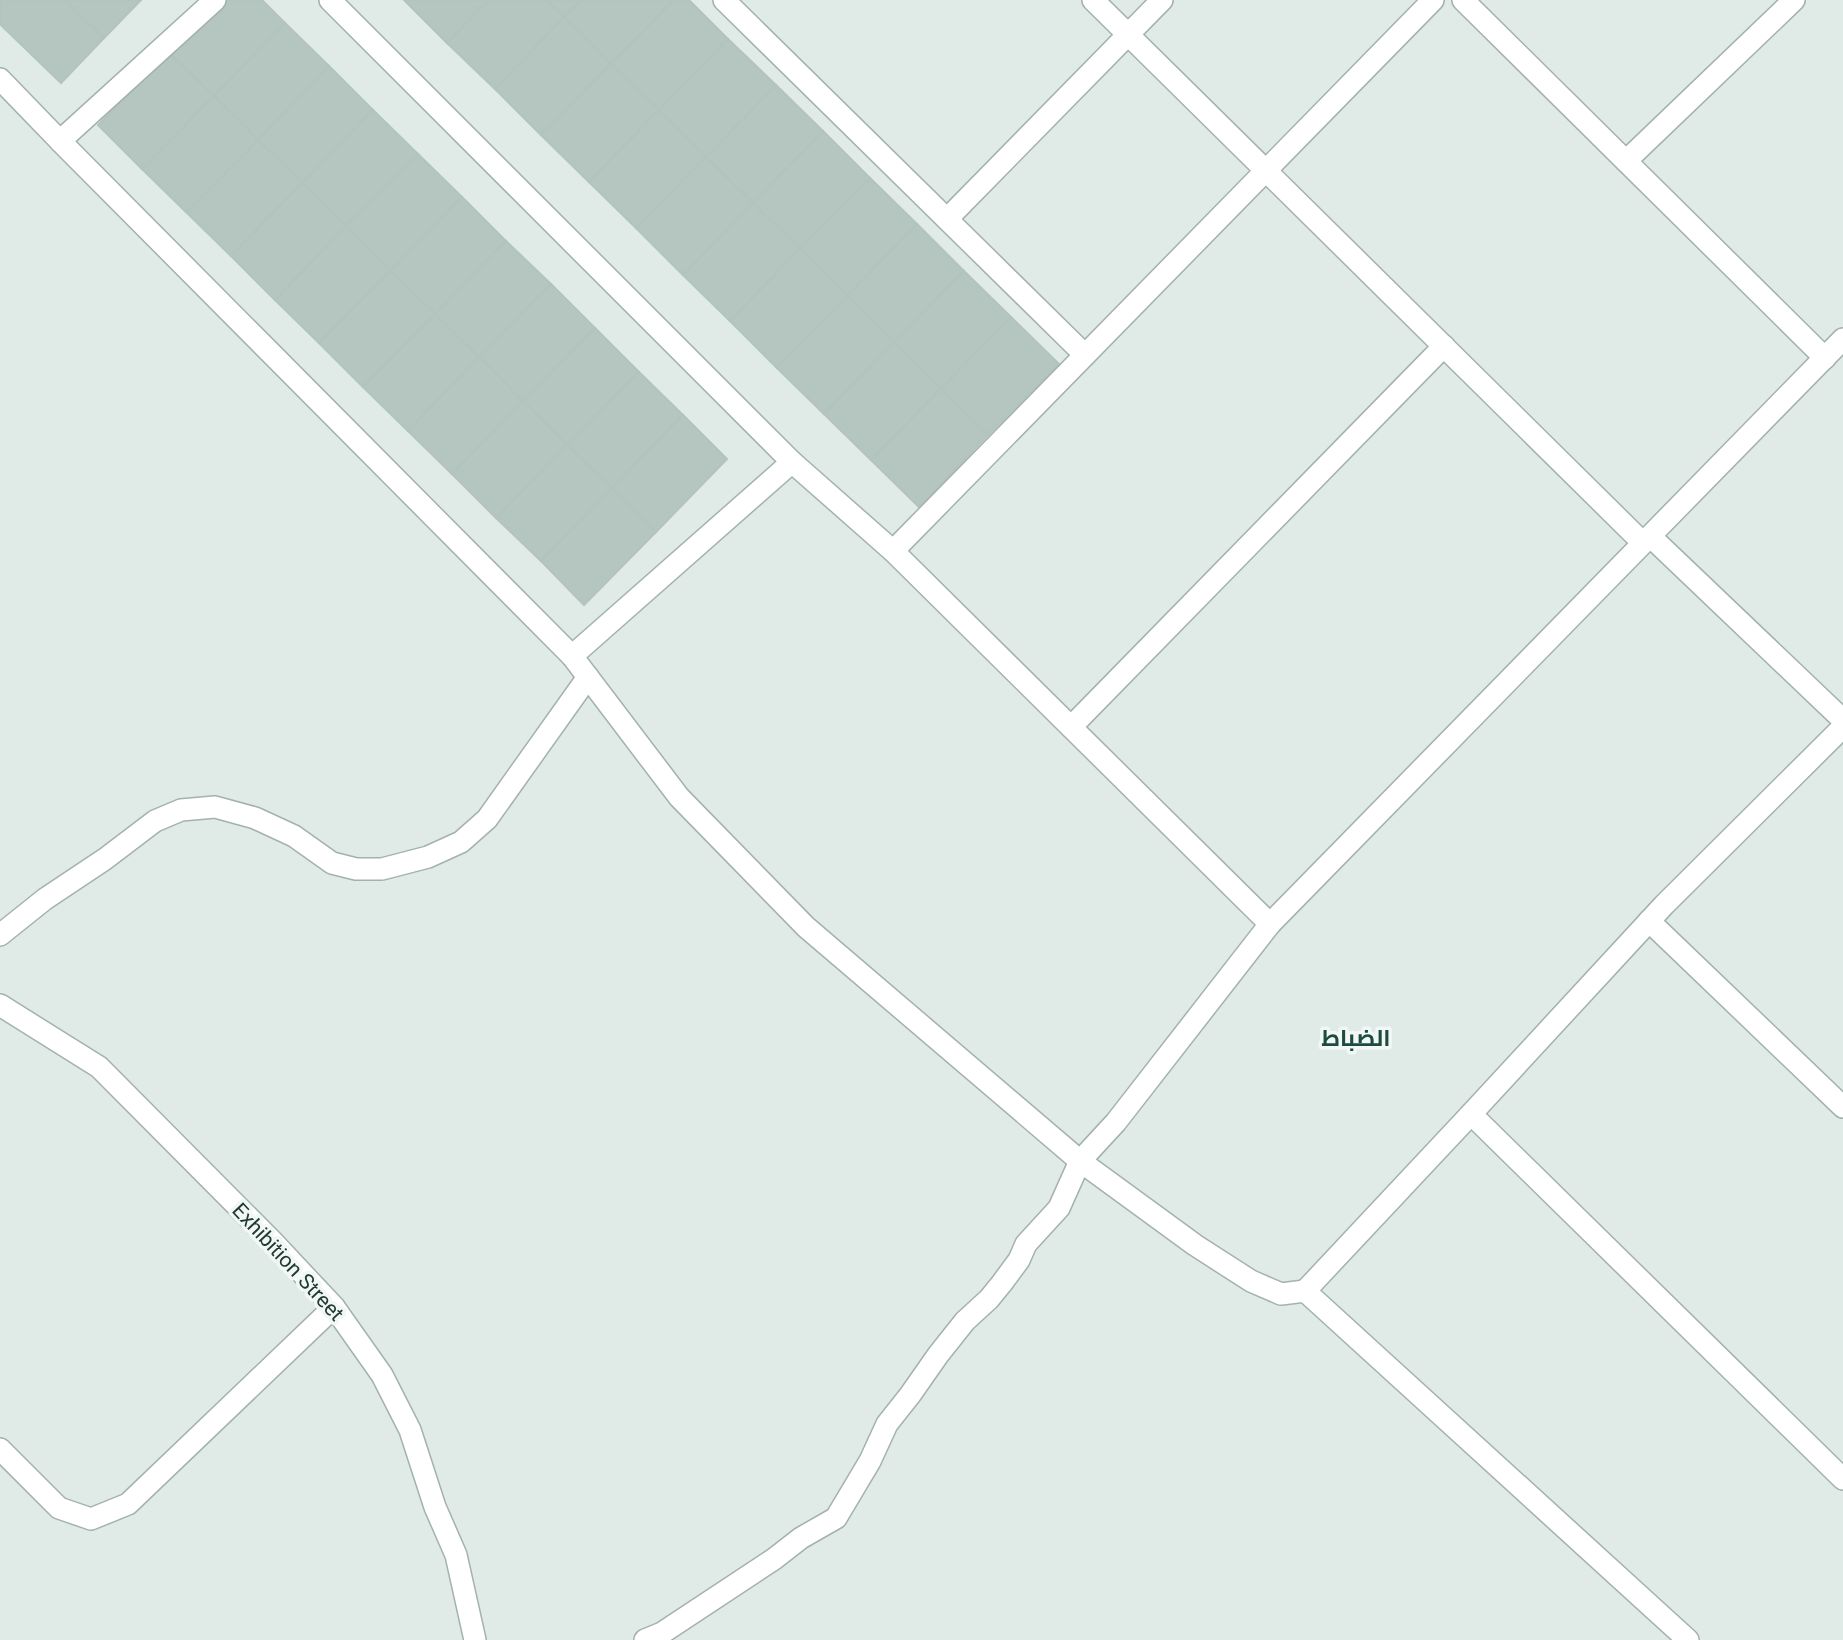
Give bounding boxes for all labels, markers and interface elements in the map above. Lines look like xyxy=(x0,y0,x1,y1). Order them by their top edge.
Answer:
district label: الضباط xyxy=(1321,1025,1391,1052)
street label: Exhibition Street xyxy=(227,1198,349,1326)

